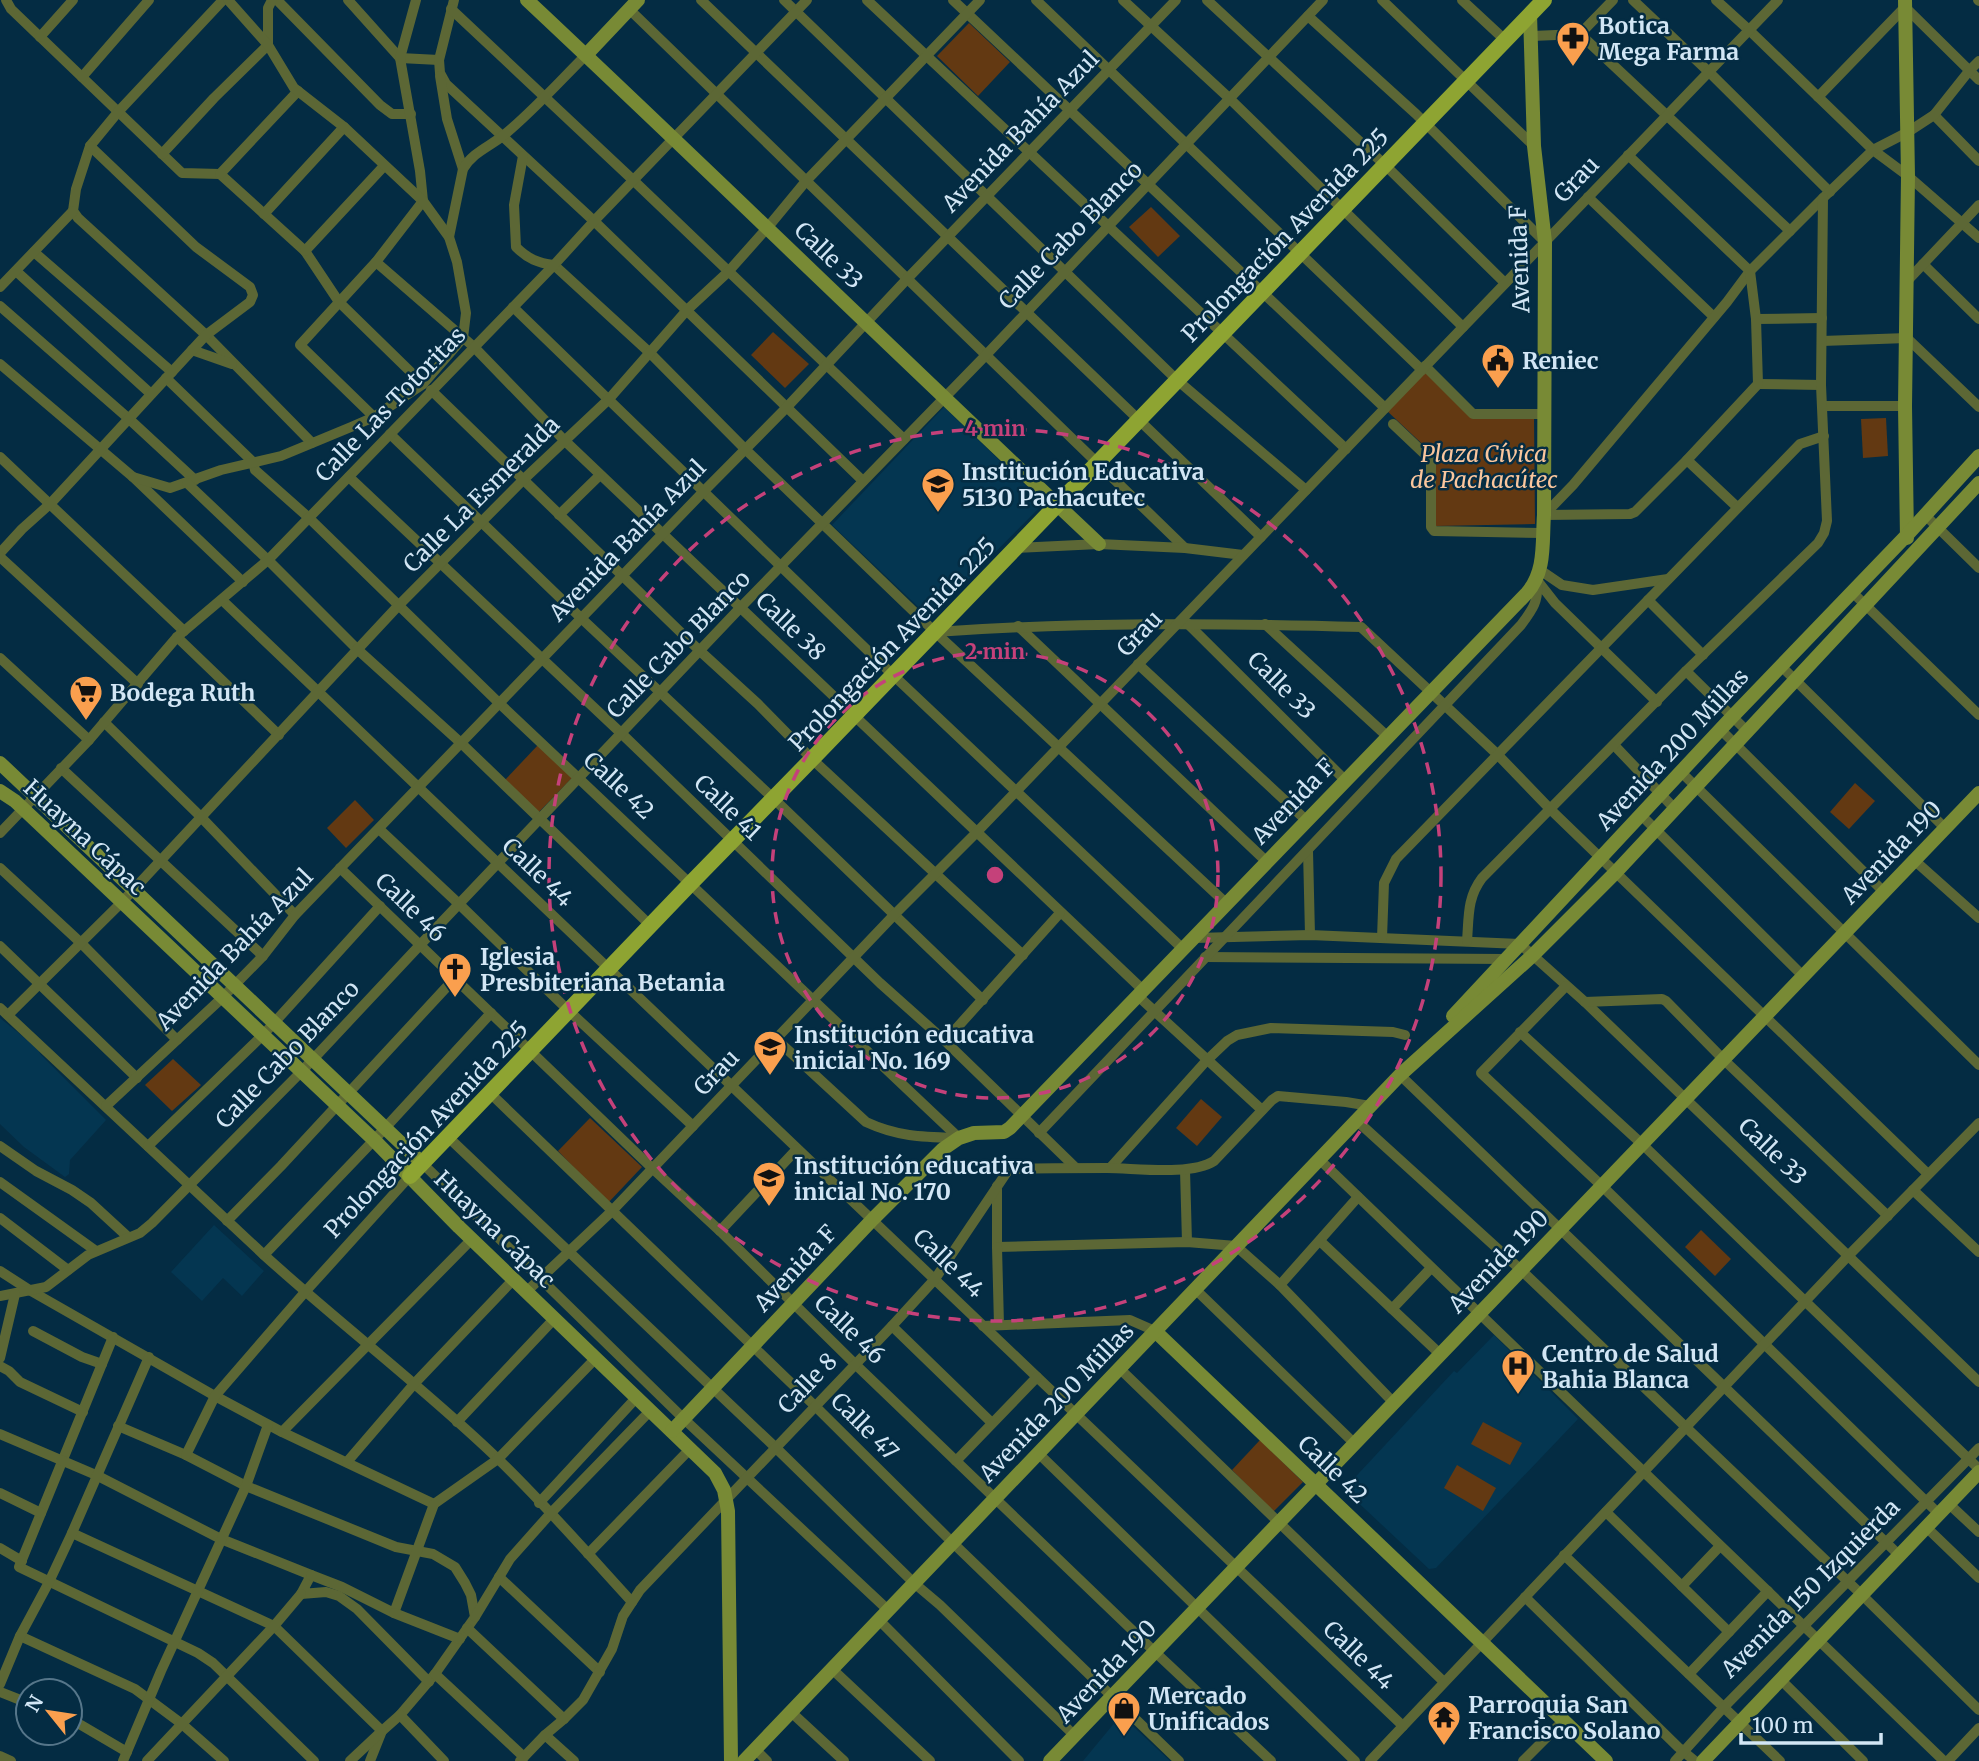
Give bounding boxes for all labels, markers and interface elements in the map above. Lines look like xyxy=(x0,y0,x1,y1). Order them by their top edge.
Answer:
place label: Botica Mega Farma xyxy=(1598,11,1739,66)
pharmacy icon: Botica Mega Farma xyxy=(1554,19,1592,68)
street label: Avenida Bahía Azul xyxy=(935,44,1105,219)
street label: Prolongación Avenida 225 xyxy=(1175,122,1395,348)
street label: Grau xyxy=(1547,150,1605,208)
street label: Calle Cabo Blanco xyxy=(992,155,1148,315)
street label: Avenida F xyxy=(1503,204,1535,315)
street label: Calle 33 xyxy=(788,215,870,295)
street label: Calle Las Totoritas xyxy=(309,320,471,488)
public building icon: Reniec xyxy=(1479,341,1517,390)
place label: Reniec xyxy=(1522,346,1599,375)
street label: Calle La Esmeralda xyxy=(397,410,565,578)
text: 4 min xyxy=(965,415,1025,442)
park label: Plaza Cívica de Pachacútec xyxy=(1410,439,1558,494)
street label: Avenida Bahía Azul xyxy=(542,453,712,628)
place label: Institución Educativa 5130 Pachacutec xyxy=(962,457,1205,512)
school or university icon: Institución Educativa 5130 Pachacutec xyxy=(919,465,957,514)
street label: Prolongación Avenida 225 xyxy=(782,531,1002,757)
street label: Calle Cabo Blanco xyxy=(600,564,756,724)
street label: Calle 38 xyxy=(750,586,832,666)
street label: Grau xyxy=(1110,604,1168,662)
text: 2 min xyxy=(965,638,1025,665)
street label: Calle 33 xyxy=(1242,645,1322,725)
street label: Avenida 200 Millas xyxy=(1589,662,1754,837)
supermarket icon: Bodega Ruth xyxy=(67,673,105,722)
place label: Bodega Ruth xyxy=(110,678,255,707)
street label: Calle 42 xyxy=(578,745,660,825)
street label: Avenida F xyxy=(1244,752,1341,851)
street label: Calle 41 xyxy=(688,768,768,846)
street label: Huayna Cápac xyxy=(18,773,152,901)
street label: Avenida 190 xyxy=(1834,794,1947,910)
street label: Calle 44 xyxy=(496,831,580,913)
street label: Avenida Bahía Azul xyxy=(149,862,319,1037)
centre of rings xyxy=(983,863,1007,887)
street label: Calle 46 xyxy=(370,866,452,948)
place label: Iglesia Presbiteriana Betania xyxy=(480,942,725,997)
church icon: Iglesia Presbiteriana Betania xyxy=(436,950,474,999)
street label: Calle Cabo Blanco xyxy=(209,974,365,1134)
street label: Prolongación Avenida 225 xyxy=(318,1015,534,1243)
place label: Institución educativa inicial No. 169 xyxy=(794,1020,1034,1075)
school or university icon: Institución educativa inicial No. 169 xyxy=(751,1028,789,1077)
street label: Grau xyxy=(687,1043,745,1101)
street label: Calle 33 xyxy=(1732,1111,1814,1191)
place label: Institución educativa inicial No. 170 xyxy=(794,1151,1034,1206)
school or university icon: Institución educativa inicial No. 170 xyxy=(750,1159,788,1208)
street label: Huayna Cápac xyxy=(429,1164,561,1294)
street label: Avenida 190 xyxy=(1441,1203,1554,1319)
street label: Avenida F xyxy=(747,1219,843,1318)
street label: Calle 44 xyxy=(907,1222,991,1304)
street label: Calle 46 xyxy=(809,1288,891,1370)
street label: Avenida 200 Millas xyxy=(972,1316,1140,1489)
place label: Centro de Salud Bahia Blanca xyxy=(1542,1339,1719,1394)
street label: Calle 8 xyxy=(771,1347,843,1419)
hospital icon: Centro de Salud Bahia Blanca xyxy=(1499,1347,1537,1396)
street label: Calle 47 xyxy=(825,1386,905,1466)
street label: Calle 42 xyxy=(1292,1429,1374,1509)
street label: Avenida 150 Izquierda xyxy=(1714,1493,1905,1684)
street label: Avenida 190 xyxy=(1049,1613,1162,1729)
street label: Calle 44 xyxy=(1317,1614,1401,1696)
north arrow xyxy=(14,1677,84,1747)
place label: Mercado Unificados xyxy=(1148,1681,1270,1736)
shop icon: Mercado Unificados xyxy=(1105,1689,1143,1738)
place label: Parroquia San Francisco Solano xyxy=(1468,1690,1661,1745)
text: N xyxy=(20,1691,48,1716)
temple icon: Parroquia San Francisco Solano xyxy=(1425,1698,1463,1747)
scale bar xyxy=(1741,1702,1881,1746)
text: 100 m xyxy=(1752,1712,1814,1739)

